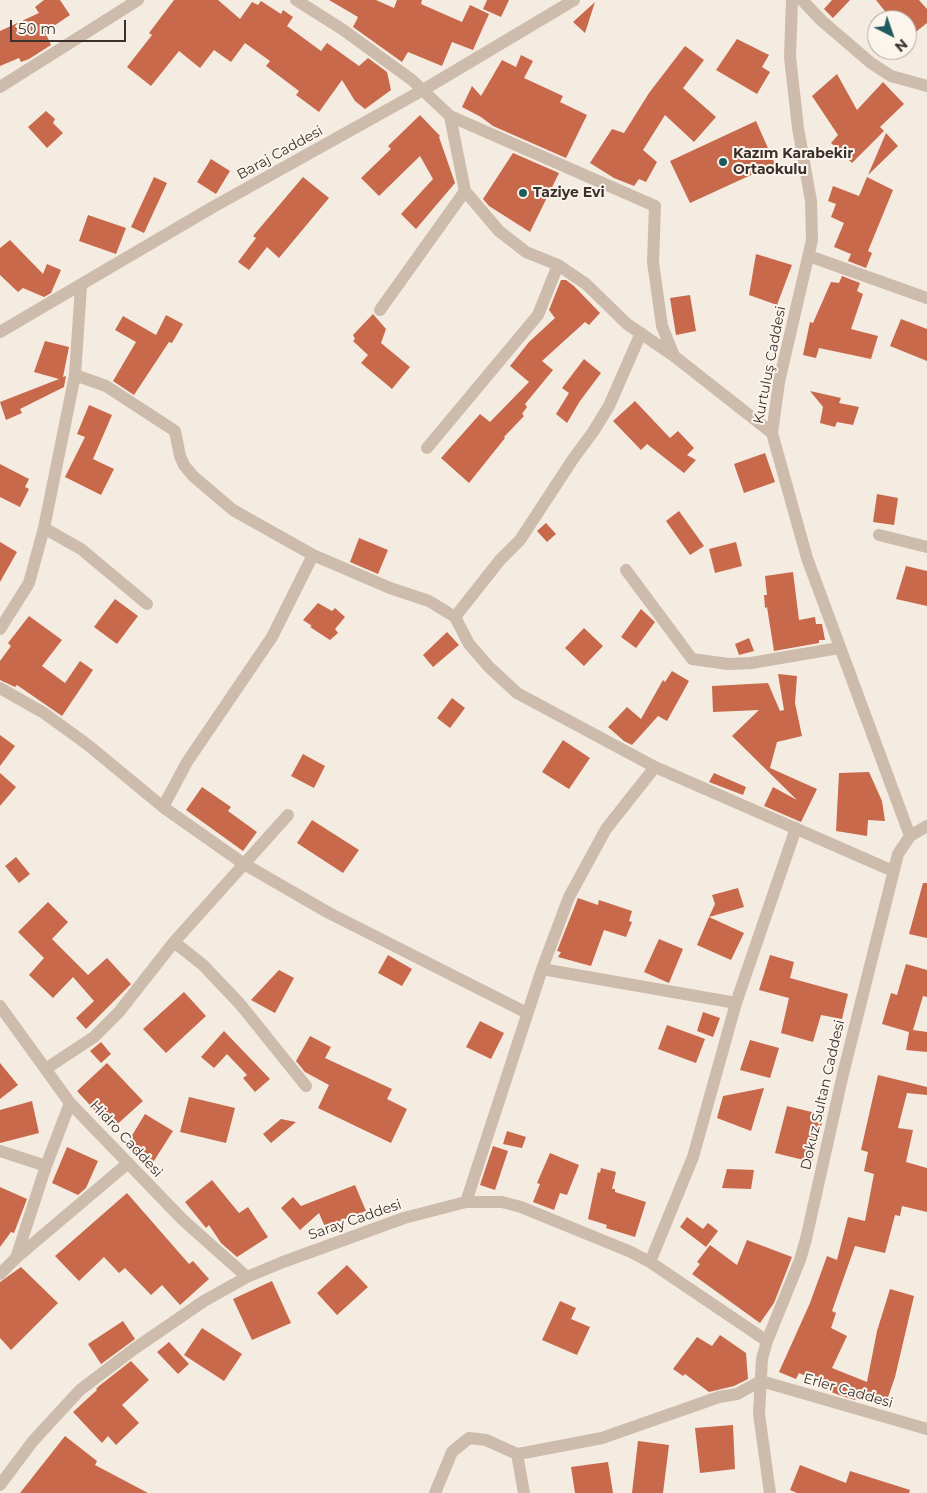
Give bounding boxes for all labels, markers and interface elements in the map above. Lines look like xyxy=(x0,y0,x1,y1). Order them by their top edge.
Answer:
scale bar xyxy=(12,10,129,42)
north arrow xyxy=(867,10,917,60)
text: 50 m xyxy=(18,19,56,38)
text: N xyxy=(891,35,911,56)
street label: Baraj Caddesi xyxy=(234,122,326,184)
place label: Kazım Karabekir Ortaokulu xyxy=(733,146,853,178)
marker: Kazım Karabekir Ortaokulu xyxy=(717,156,729,168)
place label: Taziye Evi xyxy=(533,185,605,201)
marker: Taziye Evi xyxy=(517,187,529,199)
street label: Kurtuluş Caddesi xyxy=(750,305,790,425)
street label: Dokuz Sultan Caddesi xyxy=(798,1018,848,1172)
street label: Hidro Caddesi xyxy=(86,1097,166,1181)
street label: Saray Caddesi xyxy=(306,1196,404,1244)
street label: Erler Caddesi xyxy=(801,1370,895,1412)

